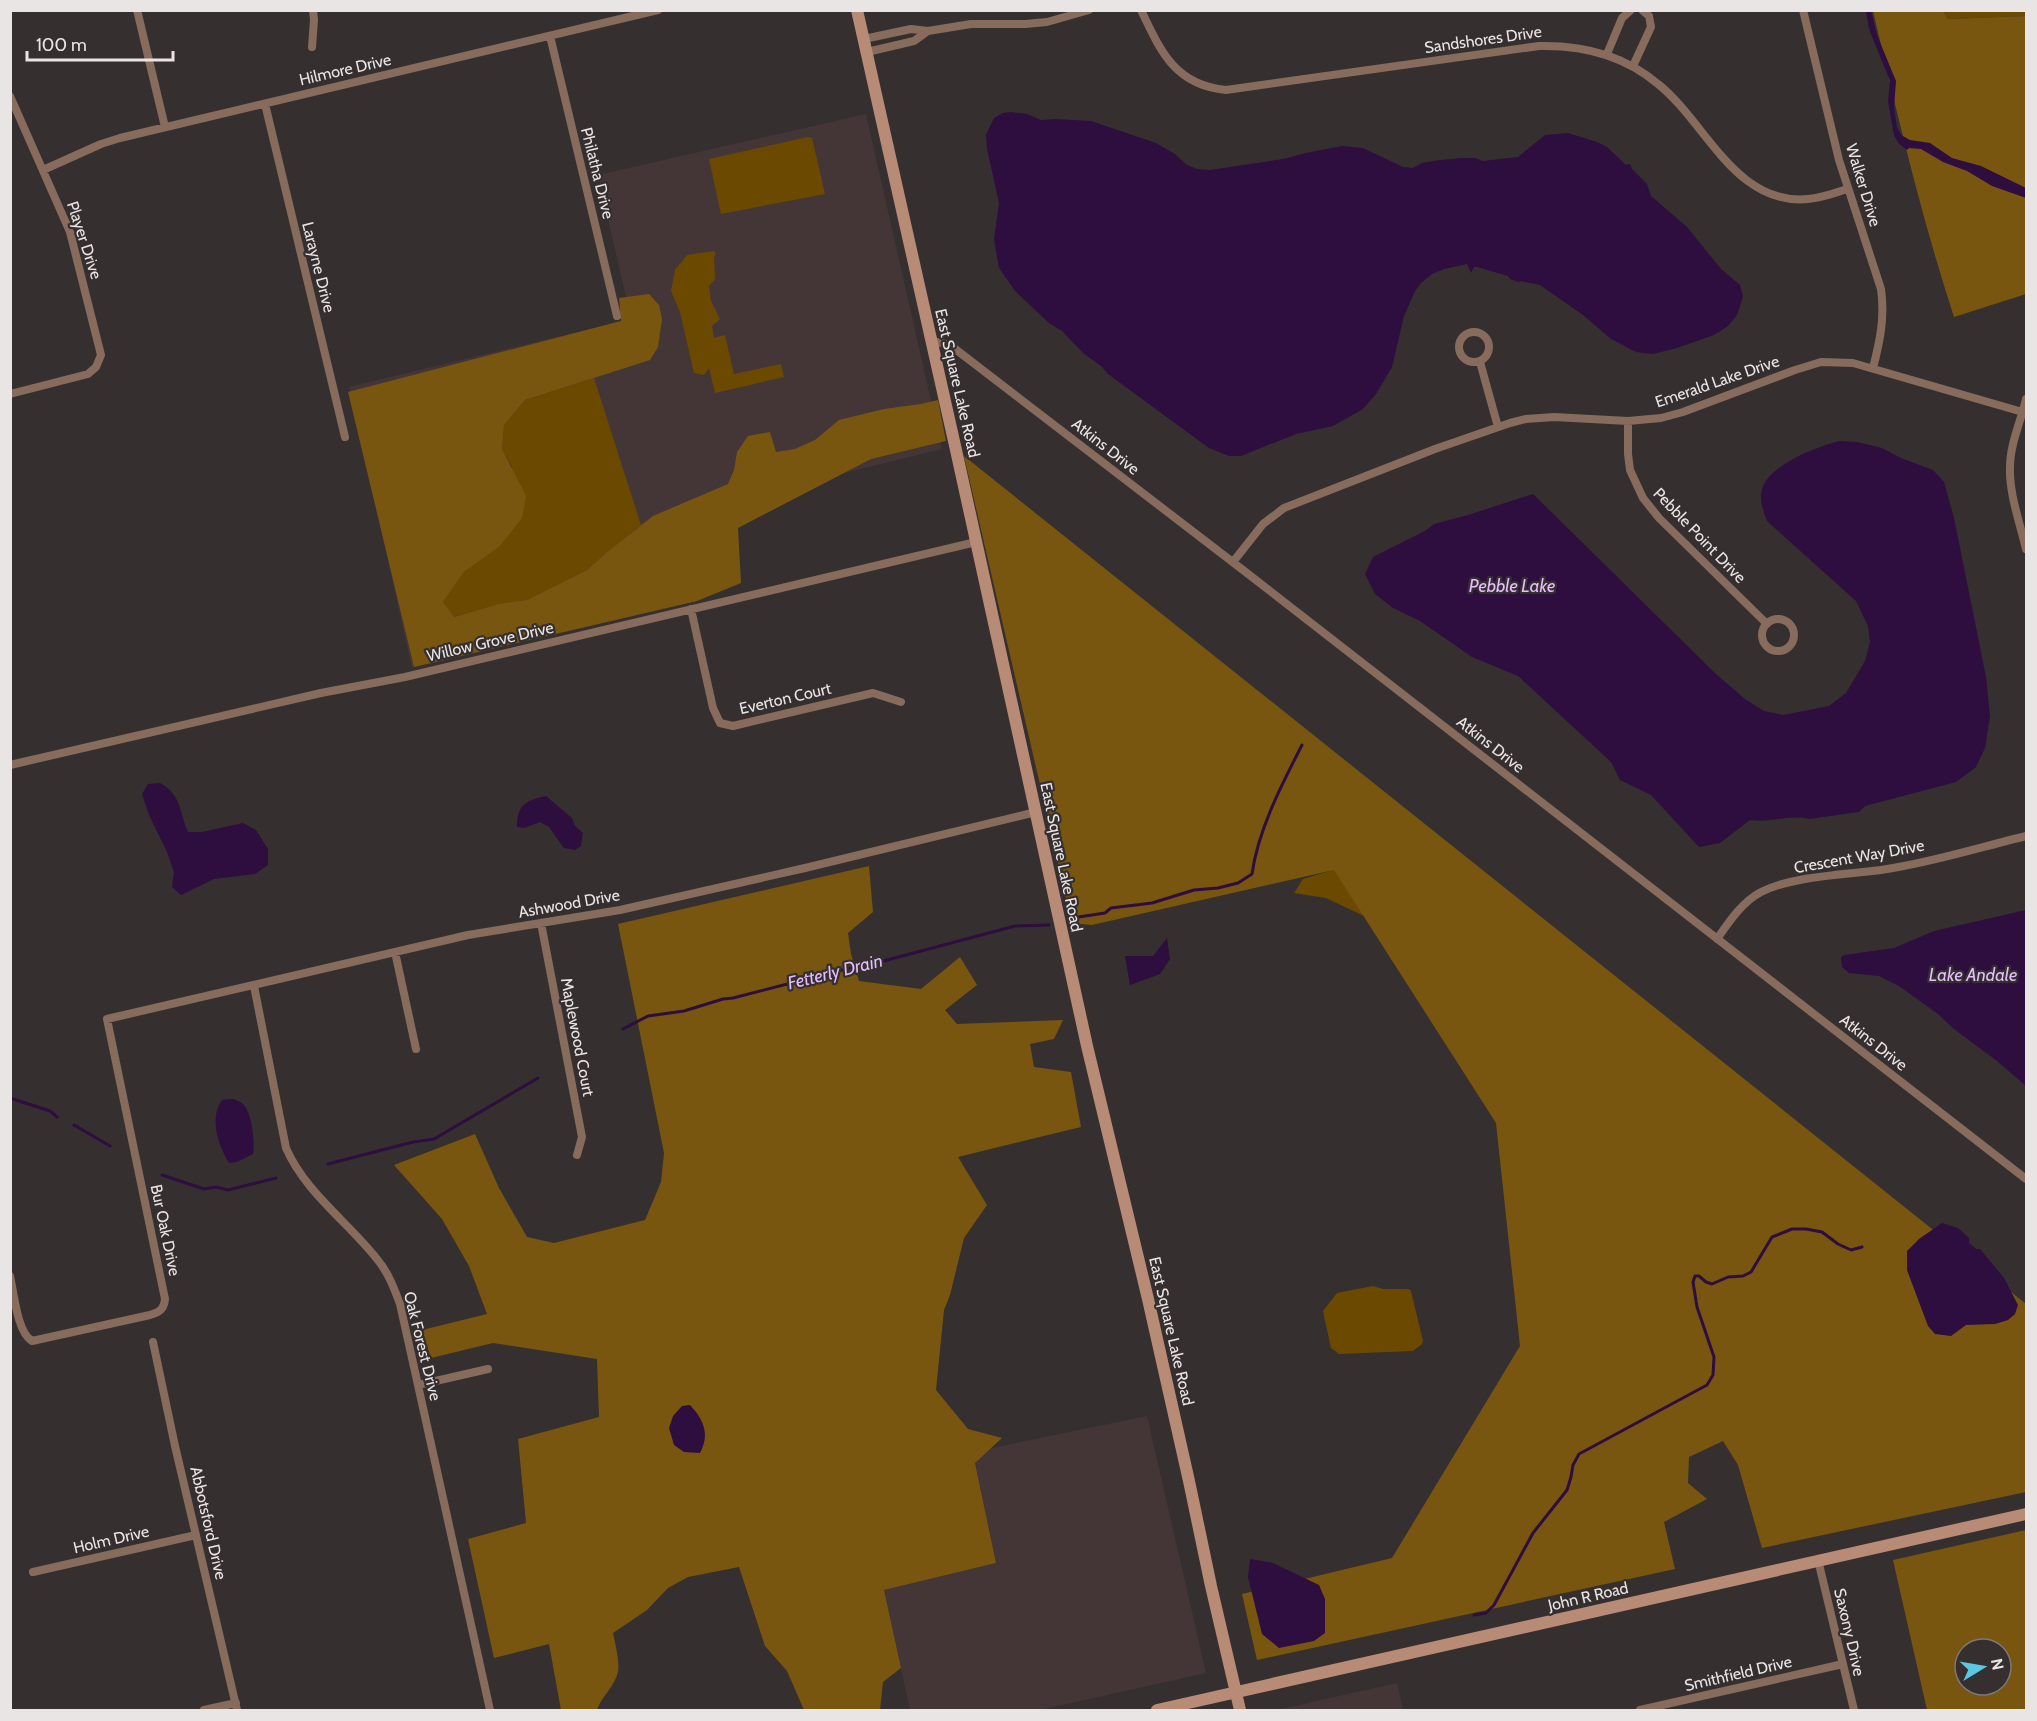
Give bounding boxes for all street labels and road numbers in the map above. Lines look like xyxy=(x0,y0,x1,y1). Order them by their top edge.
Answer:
street label: Sandshores Drive xyxy=(1423,22,1543,57)
street label: Hilmore Drive xyxy=(297,50,393,89)
street label: Philatha Drive xyxy=(577,125,618,221)
street label: Walker Drive xyxy=(1842,141,1885,229)
street label: Player Drive xyxy=(63,199,106,282)
street label: Larayne Drive xyxy=(298,220,339,314)
street label: East Square Lake Road xyxy=(931,307,984,459)
street label: Emerald Lake Drive xyxy=(1653,351,1782,412)
street label: Atkins Drive xyxy=(1068,414,1143,479)
street label: Pebble Point Drive xyxy=(1649,484,1750,587)
street label: Willow Grove Drive xyxy=(425,618,555,665)
street label: Everton Court xyxy=(737,679,833,718)
street label: Atkins Drive xyxy=(1453,712,1528,777)
street label: East Square Lake Road xyxy=(1036,781,1087,933)
street label: Crescent Way Drive xyxy=(1792,836,1926,877)
street label: Ashwood Drive xyxy=(517,885,621,922)
street label: Maplewood Court xyxy=(557,976,598,1099)
street label: Atkins Drive xyxy=(1836,1010,1911,1075)
street label: Bur Oak Drive xyxy=(147,1183,184,1278)
street label: East Square Lake Road xyxy=(1145,1255,1198,1407)
street label: Oak Forest Drive xyxy=(400,1290,445,1403)
street label: Abbotsford Drive xyxy=(186,1465,231,1582)
street label: Holm Drive xyxy=(71,1522,151,1557)
street label: John R Road xyxy=(1545,1578,1630,1615)
street label: Saxony Drive xyxy=(1830,1586,1869,1678)
street label: Smithfield Drive xyxy=(1683,1652,1794,1695)

